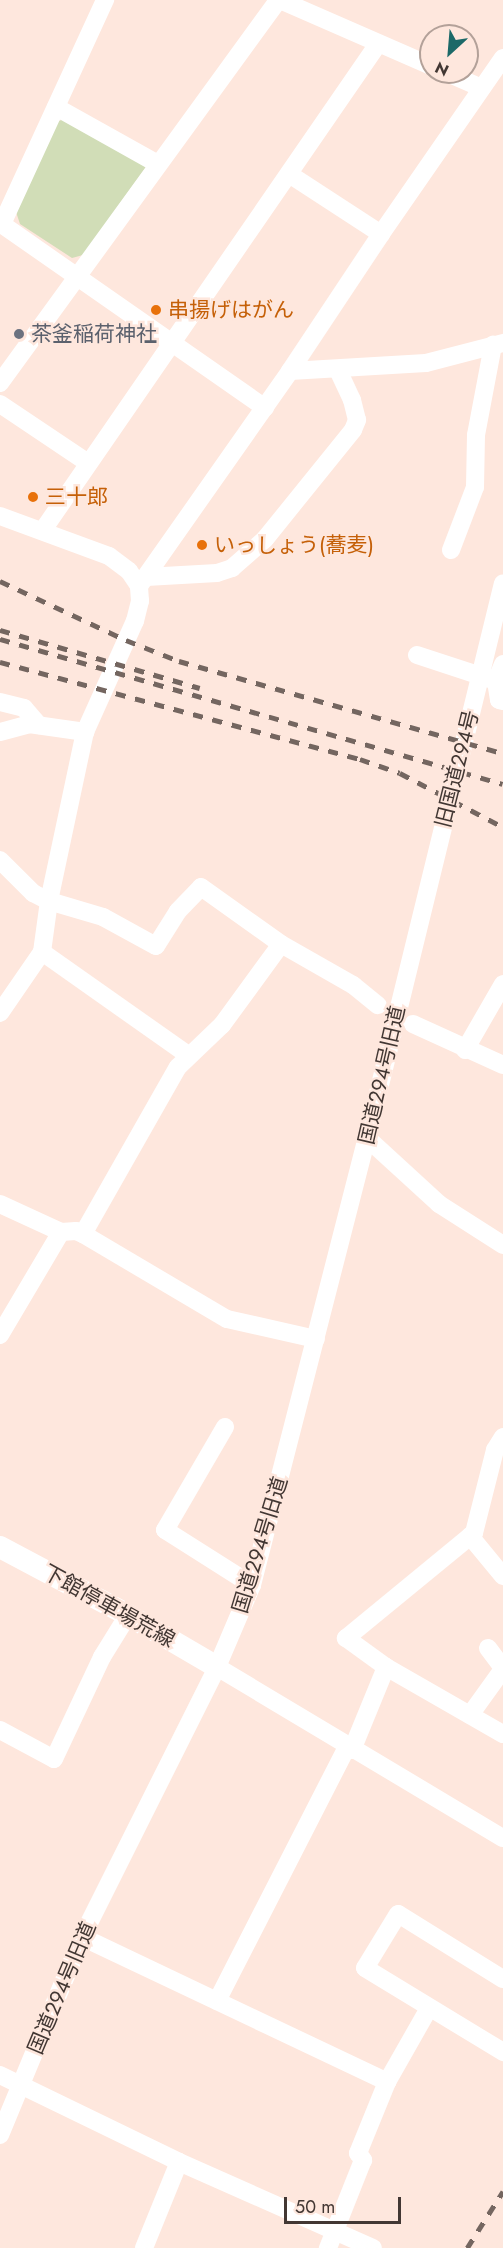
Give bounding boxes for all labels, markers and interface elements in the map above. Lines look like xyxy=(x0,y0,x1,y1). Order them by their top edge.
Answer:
north arrow xyxy=(419,24,479,84)
text: N xyxy=(431,56,453,82)
place label: 串揚げはがん xyxy=(168,297,294,323)
marker: 串揚げはがん xyxy=(149,303,163,317)
place label: 茶釜稲荷神社 xyxy=(31,321,157,347)
marker: 茶釜稲荷神社 xyxy=(12,327,26,341)
place label: 三十郎 xyxy=(45,484,108,510)
marker: 三十郎 xyxy=(26,490,40,504)
place label: いっしょう(蕎麦) xyxy=(214,532,374,558)
marker: いっしょう(蕎麦) xyxy=(195,538,209,552)
street label: 旧国道294号 xyxy=(430,708,484,830)
street label: 国道294号旧道 xyxy=(354,1003,410,1147)
street label: 国道294号旧道 xyxy=(227,1474,293,1616)
street label: 下館停車場荒線 xyxy=(39,1559,179,1653)
street label: 国道294号旧道 xyxy=(23,1918,101,2058)
scale bar xyxy=(287,2185,404,2223)
text: 50 m xyxy=(295,2194,335,2220)

